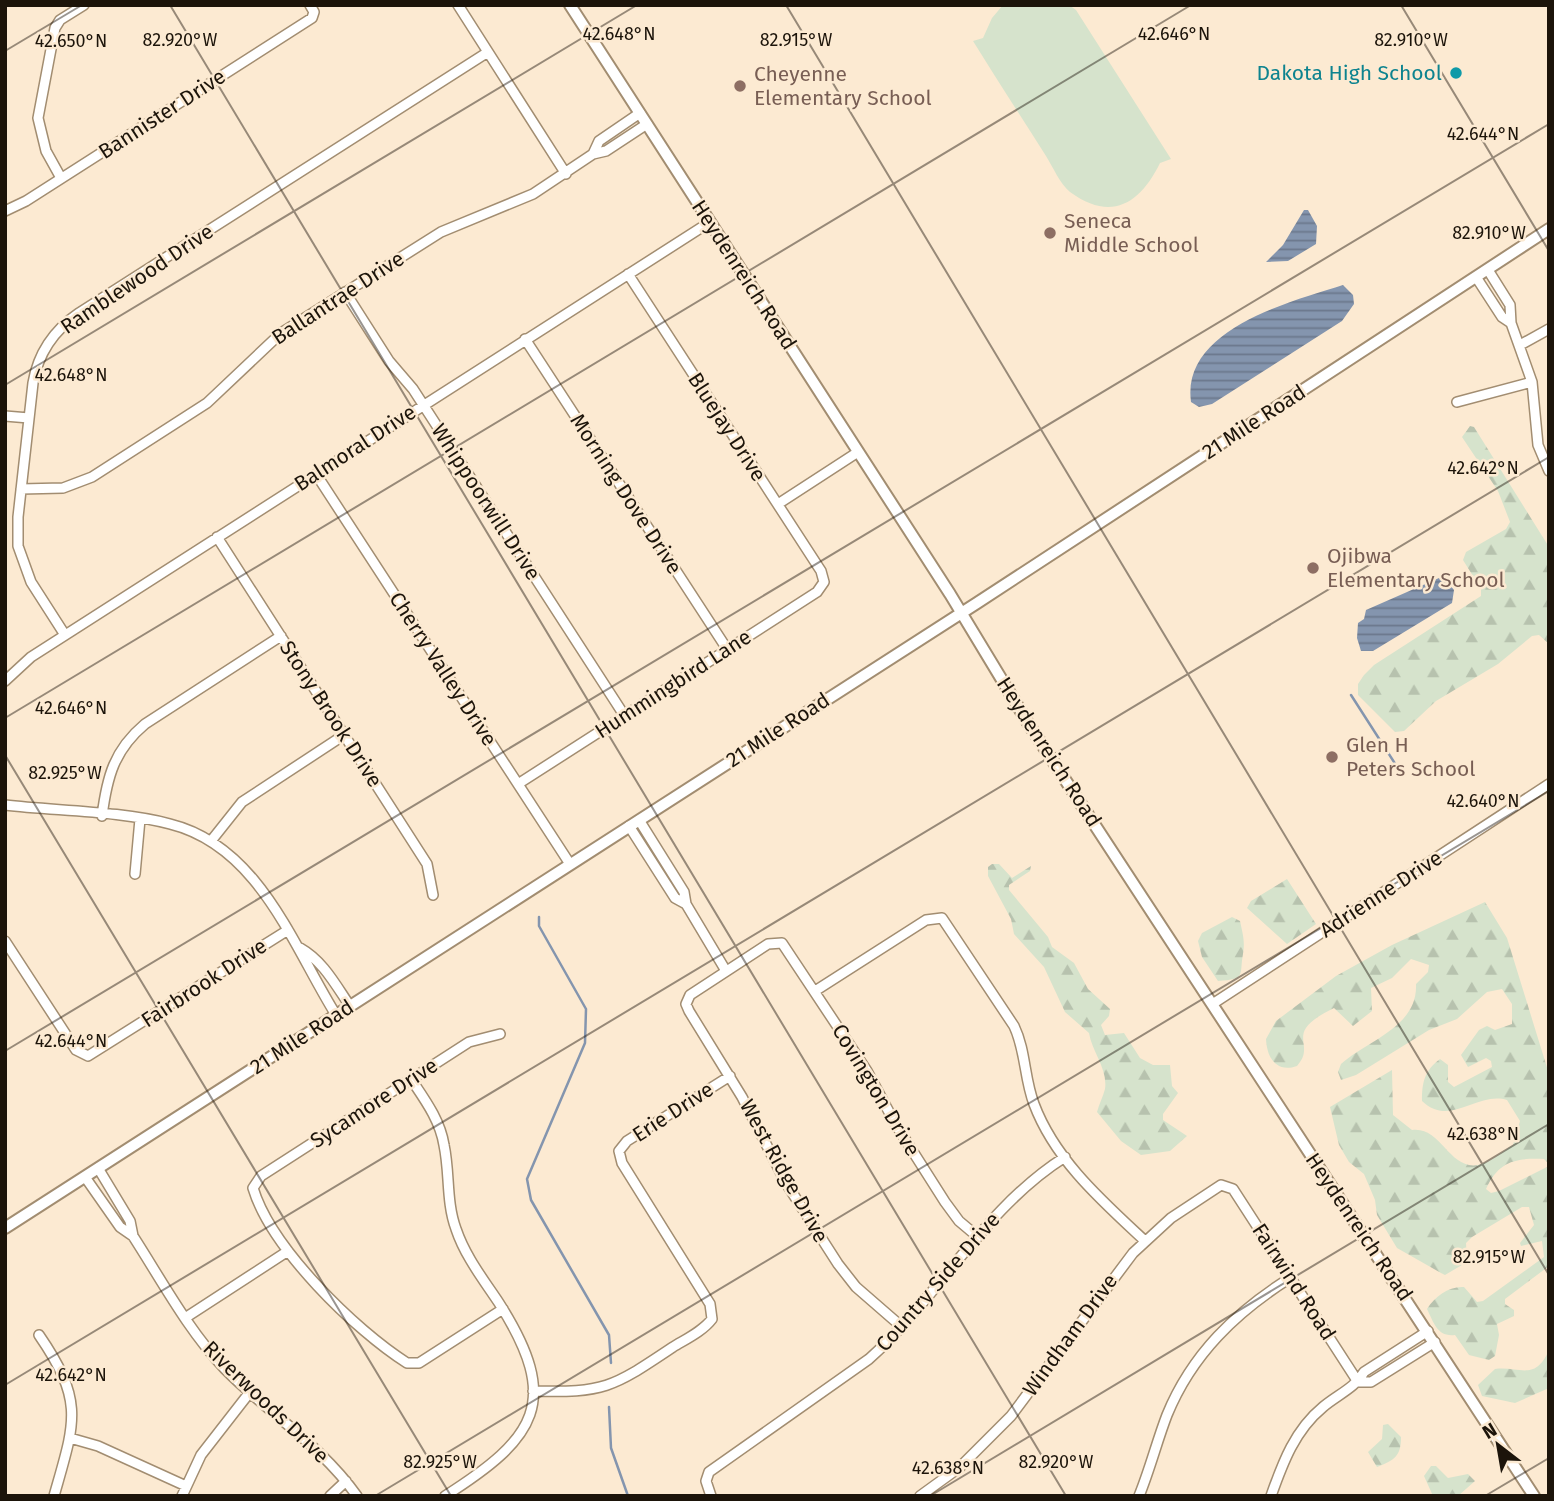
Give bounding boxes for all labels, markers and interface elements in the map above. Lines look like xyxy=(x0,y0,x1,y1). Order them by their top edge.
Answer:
text: 42.648°N xyxy=(582,23,656,45)
text: 42.646°N xyxy=(1138,23,1210,45)
text: 82.920°W xyxy=(143,29,218,51)
text: 82.915°W xyxy=(760,29,832,51)
text: 82.910°W xyxy=(1374,29,1448,51)
text: 42.650°N xyxy=(35,30,107,52)
place label: Dakota High School xyxy=(1257,60,1442,86)
place label: Cheyenne Elementary School xyxy=(754,61,932,111)
street label: Bannister Drive xyxy=(94,63,230,165)
marker: Dakota High School xyxy=(1448,65,1464,81)
marker: Cheyenne Elementary School xyxy=(732,78,748,94)
text: 42.644°N xyxy=(1447,123,1519,145)
street label: Heydenreich Road xyxy=(686,195,802,355)
place label: Seneca Middle School xyxy=(1064,208,1199,258)
street label: Ramblewood Drive xyxy=(56,218,218,340)
text: 82.910°W xyxy=(1452,222,1526,244)
marker: Seneca Middle School xyxy=(1042,225,1058,241)
street label: Ballantrae Drive xyxy=(267,246,409,350)
text: 42.648°N xyxy=(34,364,108,386)
street label: Bluejay Drive xyxy=(682,368,772,486)
street label: 21 Mile Road xyxy=(1197,379,1311,465)
street label: Balmoral Drive xyxy=(289,399,421,497)
street label: Morning Dove Drive xyxy=(564,409,688,579)
street label: Whippoorwill Drive xyxy=(426,419,546,585)
text: 42.642°N xyxy=(1447,457,1519,479)
place label: Ojibwa Elementary School xyxy=(1327,543,1505,593)
marker: Ojibwa Elementary School xyxy=(1305,560,1321,576)
street label: Cherry Valley Drive xyxy=(384,587,502,751)
street label: Hummingbird Lane xyxy=(590,624,756,744)
street label: Stony Brook Drive xyxy=(274,636,388,792)
street label: Heydenreich Road xyxy=(991,672,1107,832)
street label: 21 Mile Road xyxy=(721,687,835,773)
text: 42.646°N xyxy=(35,697,107,719)
place label: Glen H Peters School xyxy=(1346,732,1475,782)
marker: Glen H Peters School xyxy=(1324,749,1340,765)
text: 82.925°W xyxy=(28,762,102,784)
text: 42.640°N xyxy=(1446,790,1520,812)
street label: Adrienne Drive xyxy=(1315,845,1447,943)
street label: Fairbrook Drive xyxy=(136,933,272,1033)
street label: 21 Mile Road xyxy=(245,994,359,1080)
street label: Covington Drive xyxy=(826,1019,926,1161)
text: 42.644°N xyxy=(35,1030,107,1052)
street label: Sycamore Drive xyxy=(305,1052,443,1154)
street label: Erie Drive xyxy=(628,1076,718,1148)
street label: West Ridge Drive xyxy=(734,1095,834,1247)
text: 42.638°N xyxy=(1447,1123,1519,1145)
street label: Heydenreich Road xyxy=(1300,1148,1418,1306)
street label: Country Side Drive xyxy=(870,1207,1006,1357)
street label: Fairwind Road xyxy=(1247,1219,1341,1345)
text: 82.915°W xyxy=(1453,1246,1525,1268)
street label: Windham Drive xyxy=(1017,1269,1123,1401)
street label: Riverwoods Drive xyxy=(198,1335,334,1469)
text: 42.642°N xyxy=(35,1364,107,1386)
north arrow xyxy=(1463,1410,1533,1480)
text: N xyxy=(1478,1418,1501,1444)
text: 82.925°W xyxy=(403,1451,477,1473)
text: 82.920°W xyxy=(1019,1451,1094,1473)
text: 42.638°N xyxy=(912,1457,984,1479)

